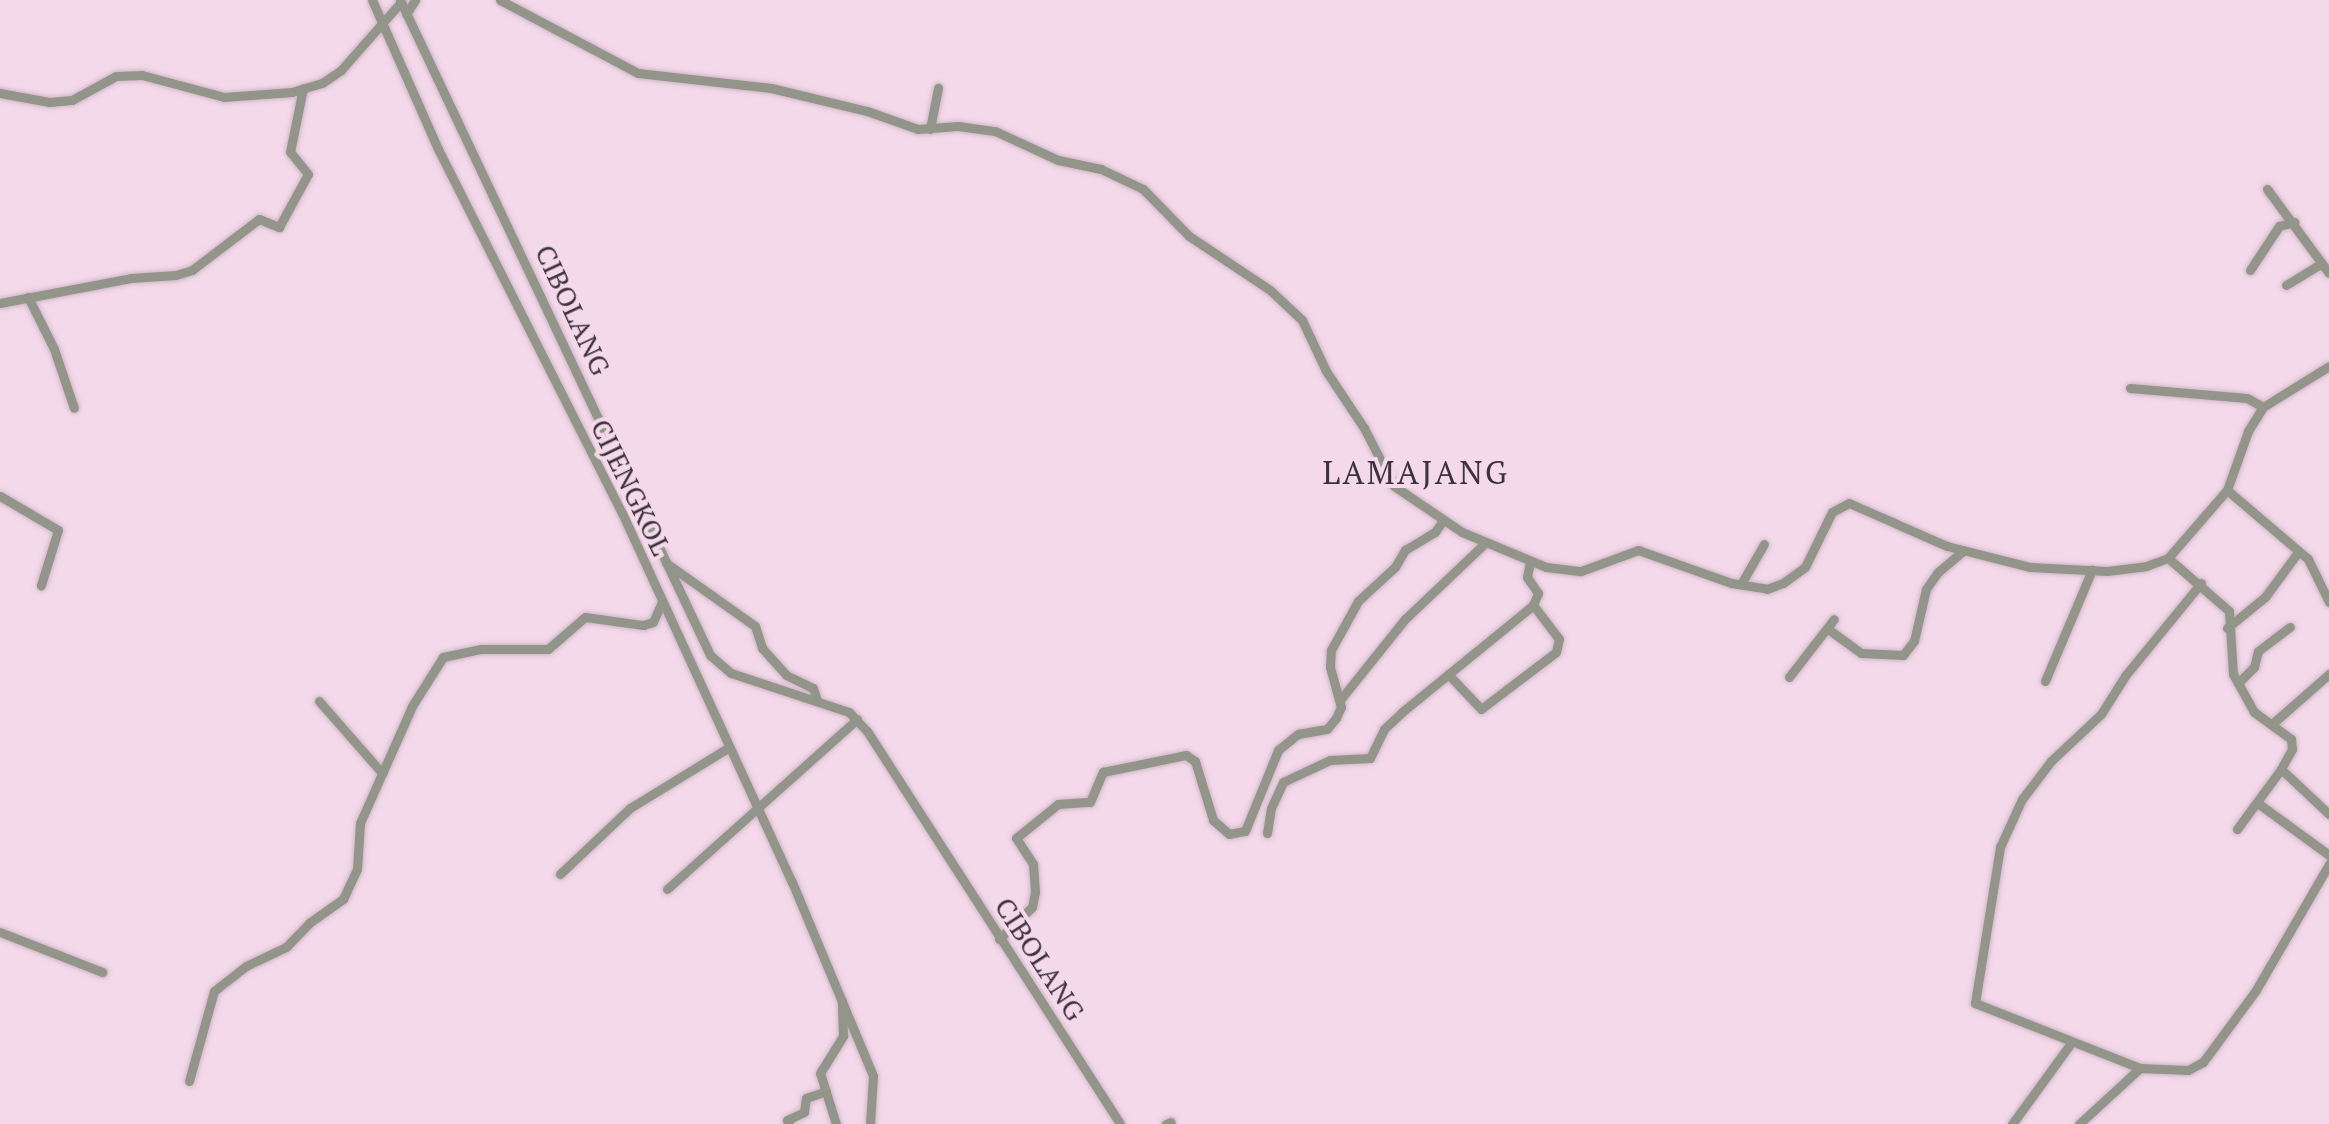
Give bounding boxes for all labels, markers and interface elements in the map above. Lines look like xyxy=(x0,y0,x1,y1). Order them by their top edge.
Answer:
street label: CIBOLANG xyxy=(528,239,618,381)
street label: CIJENGKOL xyxy=(584,414,678,560)
district label: LAMAJANG xyxy=(1322,453,1510,491)
street label: CIBOLANG xyxy=(988,891,1092,1027)

